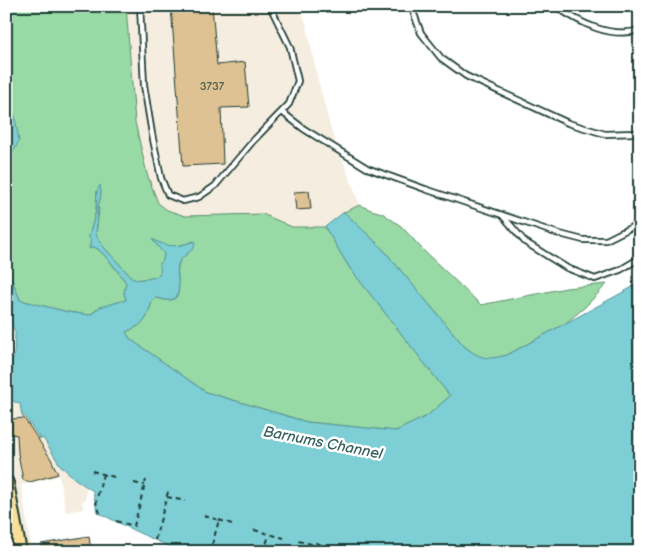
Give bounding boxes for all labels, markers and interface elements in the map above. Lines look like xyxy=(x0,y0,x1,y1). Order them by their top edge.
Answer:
house number: 3737 xyxy=(200,80,225,93)
water label: Barnums Channel xyxy=(262,422,385,464)

